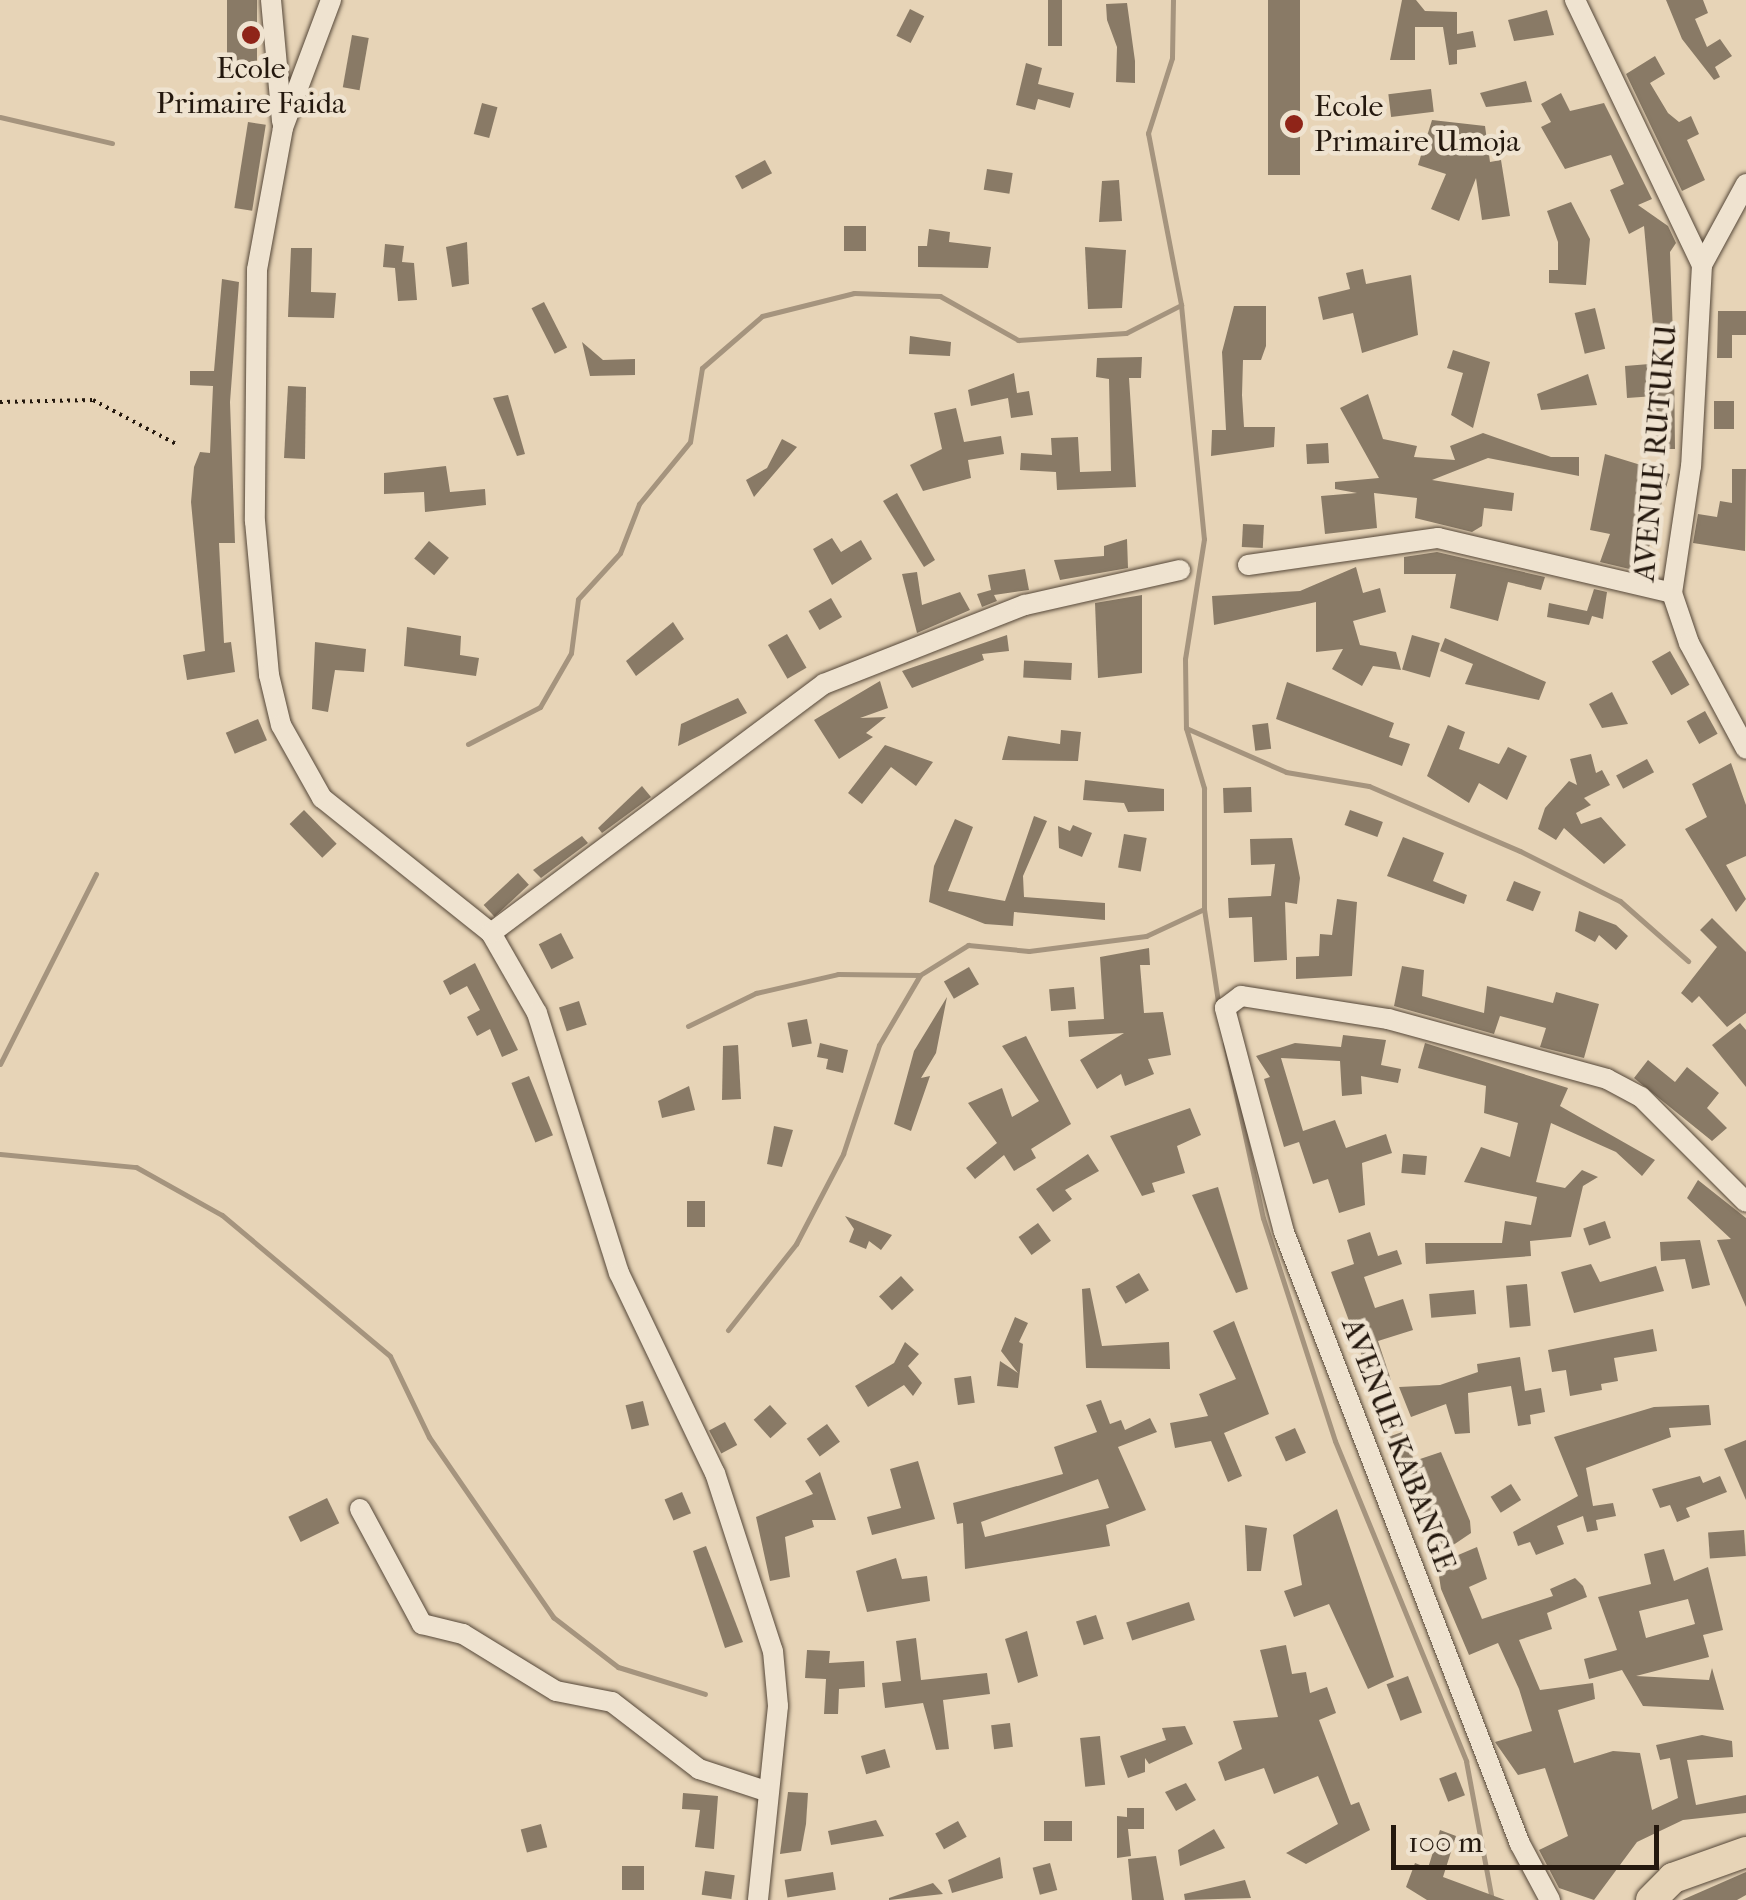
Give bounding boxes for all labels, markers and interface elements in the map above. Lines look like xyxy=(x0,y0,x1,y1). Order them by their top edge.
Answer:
marker: Ecole Primaire Faida xyxy=(240,24,262,46)
place label: Ecole Primaire Faida xyxy=(156,51,346,122)
place label: Ecole Primaire Umoja xyxy=(1314,89,1520,160)
marker: Ecole Primaire Umoja xyxy=(1283,113,1305,135)
street label: AVENUE RUTUKU xyxy=(1627,323,1685,583)
street label: AVENUE KABANGE xyxy=(1333,1313,1463,1577)
scale bar xyxy=(1396,1805,1664,1867)
text: 100 m xyxy=(1408,1825,1483,1860)

